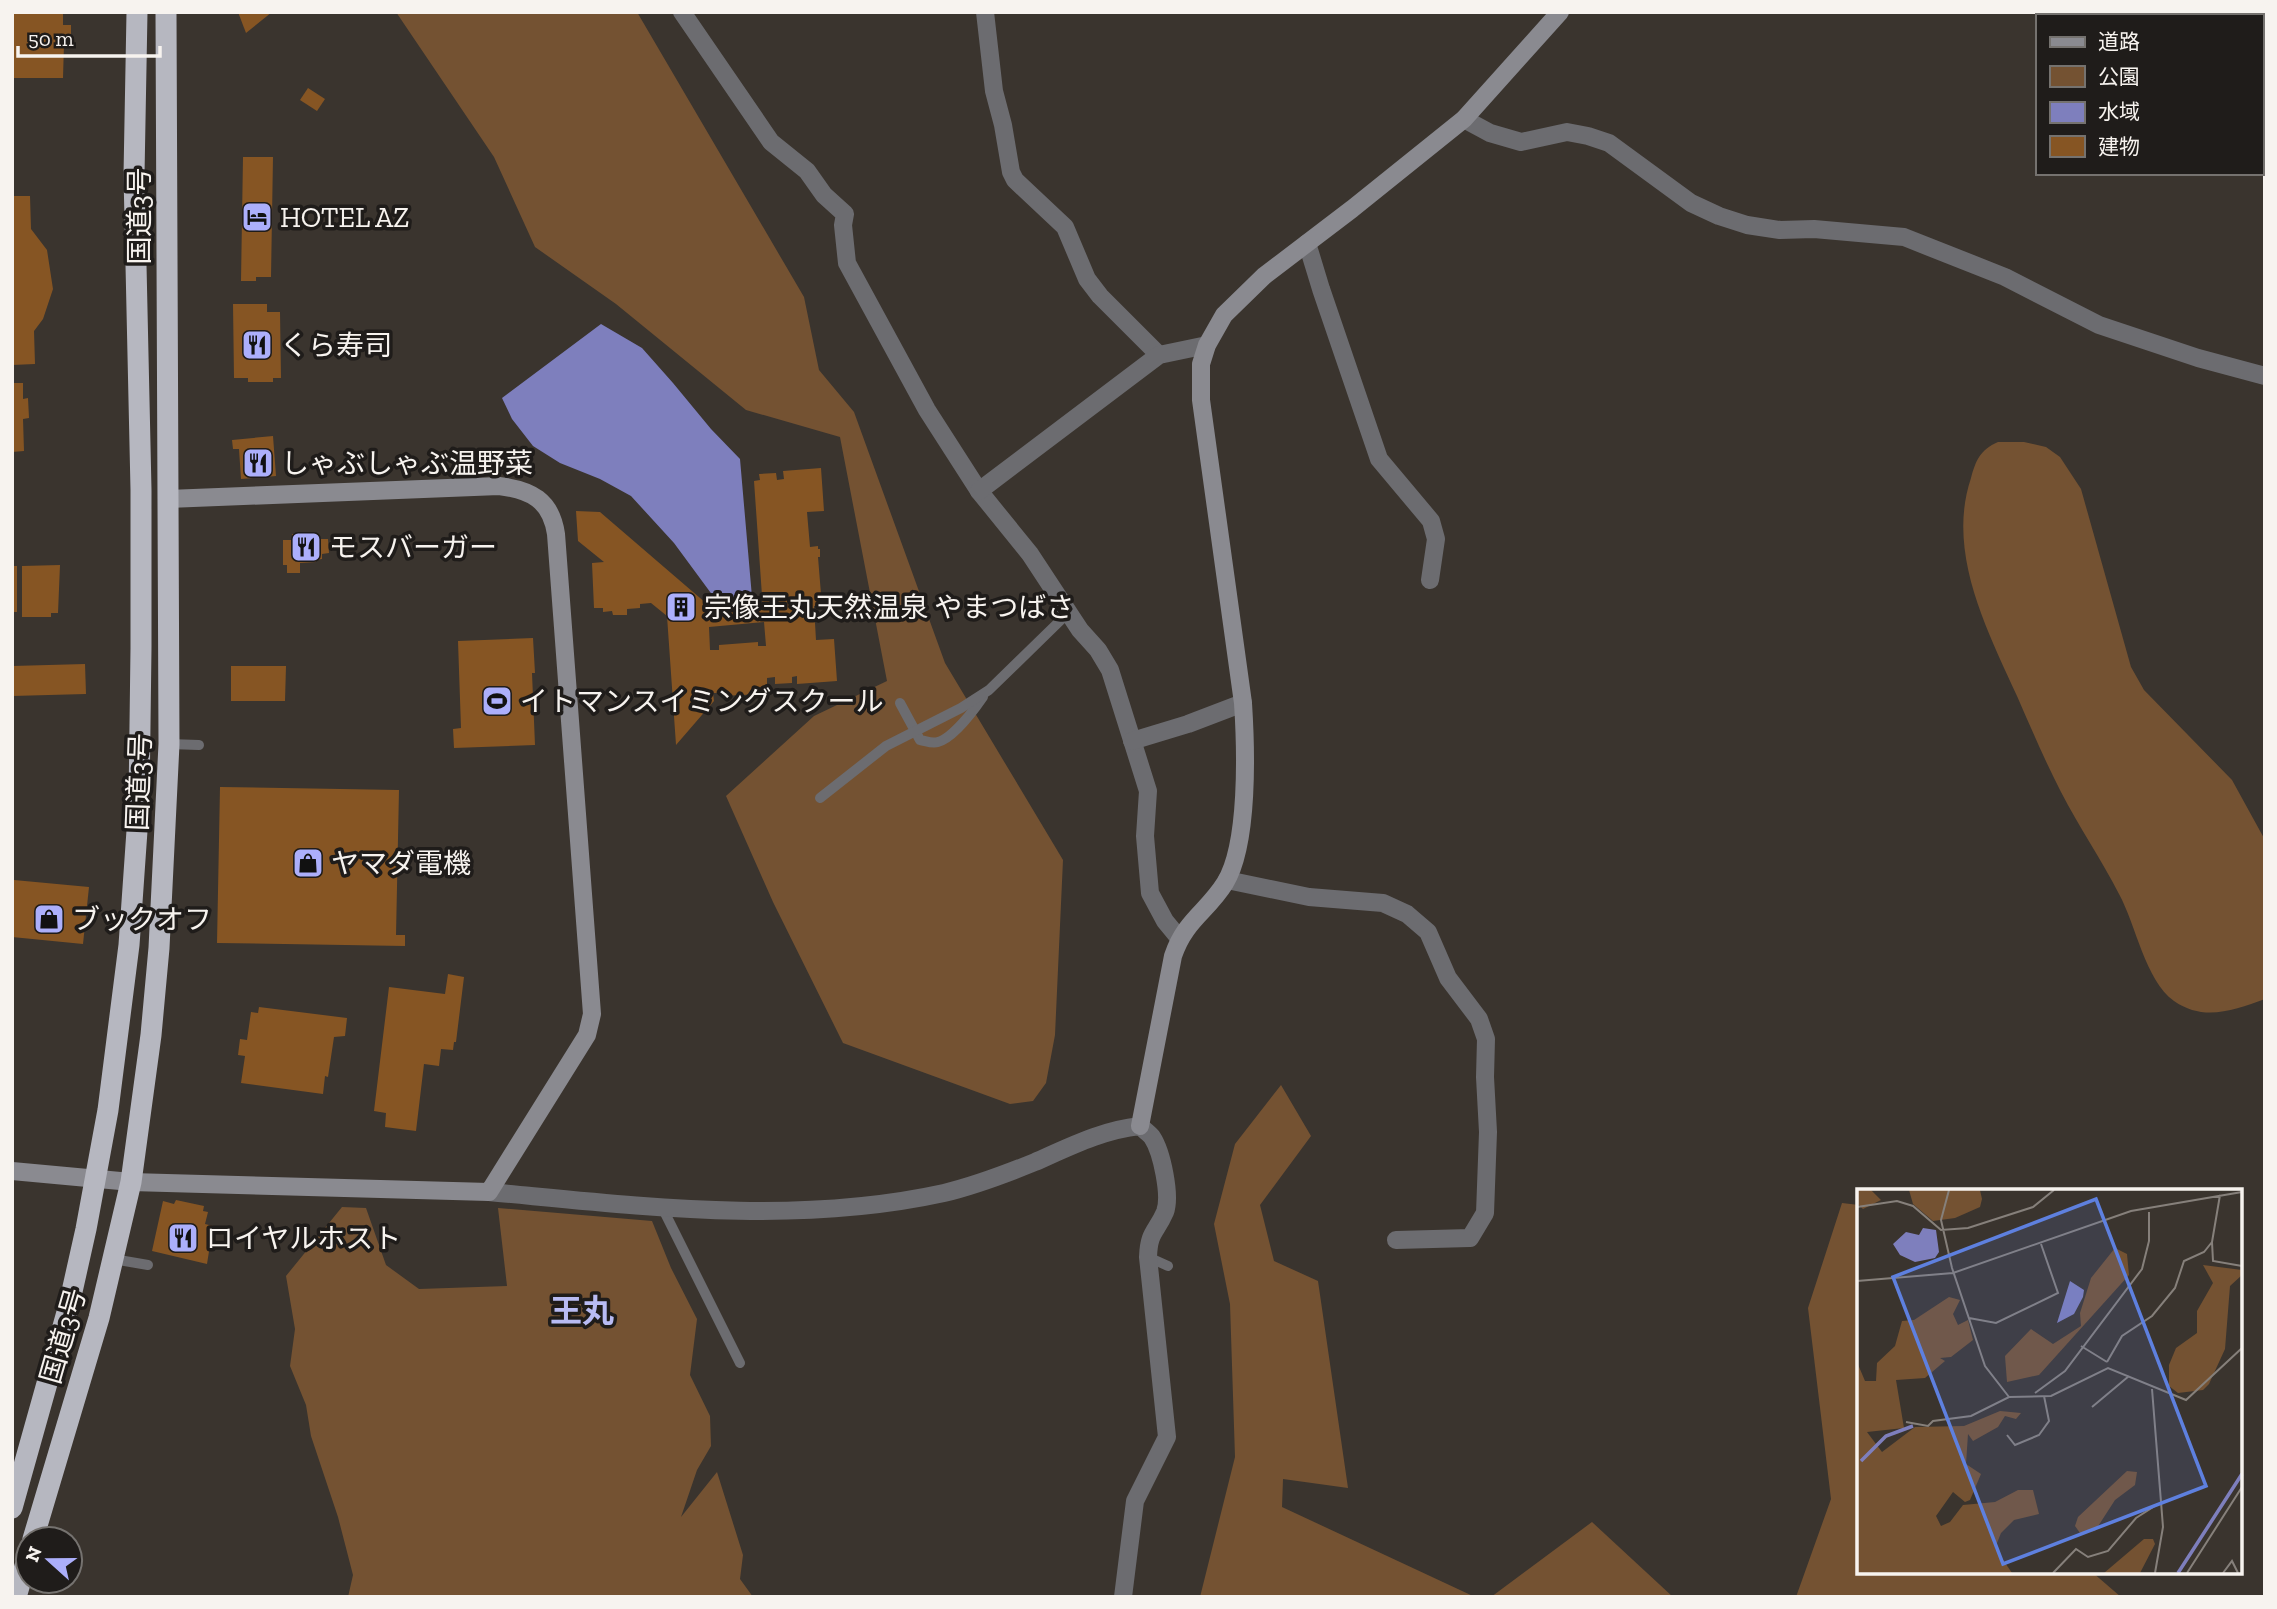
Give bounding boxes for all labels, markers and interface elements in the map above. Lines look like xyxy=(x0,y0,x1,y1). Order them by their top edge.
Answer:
scale bar xyxy=(18,14,159,58)
legend xyxy=(2036,14,2263,175)
text: 50 m xyxy=(28,26,74,51)
text: 道路 xyxy=(2098,29,2140,54)
text: 公園 xyxy=(2098,64,2140,89)
text: 水域 xyxy=(2098,99,2140,124)
text: 建物 xyxy=(2098,134,2140,159)
street label: 国道3号 xyxy=(123,167,156,265)
hotel icon: HOTEL AZ xyxy=(240,200,274,234)
place label: HOTEL AZ xyxy=(280,201,409,234)
restaurant icon: くら寿司 xyxy=(240,328,274,362)
place label: くら寿司 xyxy=(280,329,392,362)
restaurant icon: しゃぶしゃぶ温野菜 xyxy=(241,446,275,480)
place label: しゃぶしゃぶ温野菜 xyxy=(281,447,533,480)
restaurant icon: モスバーガー xyxy=(289,530,323,564)
place label: モスバーガー xyxy=(329,531,497,564)
building icon: 宗像王丸天然温泉 やまつばさ xyxy=(664,590,698,624)
place label: 宗像王丸天然温泉 やまつばさ xyxy=(704,591,1074,624)
sports icon: イトマンスイミングスクール xyxy=(480,684,514,718)
place label: イトマンスイミングスクール xyxy=(520,685,883,718)
street label: 国道3号 xyxy=(121,733,157,831)
shop icon: ヤマダ電機 xyxy=(291,846,325,880)
place label: ヤマダ電機 xyxy=(331,847,471,880)
shop icon: ブックオフ xyxy=(32,902,66,936)
place label: ブックオフ xyxy=(72,903,212,936)
inset map xyxy=(1857,1189,2242,1574)
restaurant icon: ロイヤルホスト xyxy=(166,1221,200,1255)
place label: ロイヤルホスト xyxy=(206,1222,401,1255)
street label: 国道3号 xyxy=(34,1284,92,1388)
district label: 王丸 xyxy=(550,1292,614,1330)
north arrow xyxy=(14,1525,84,1595)
text: N xyxy=(20,1543,47,1565)

